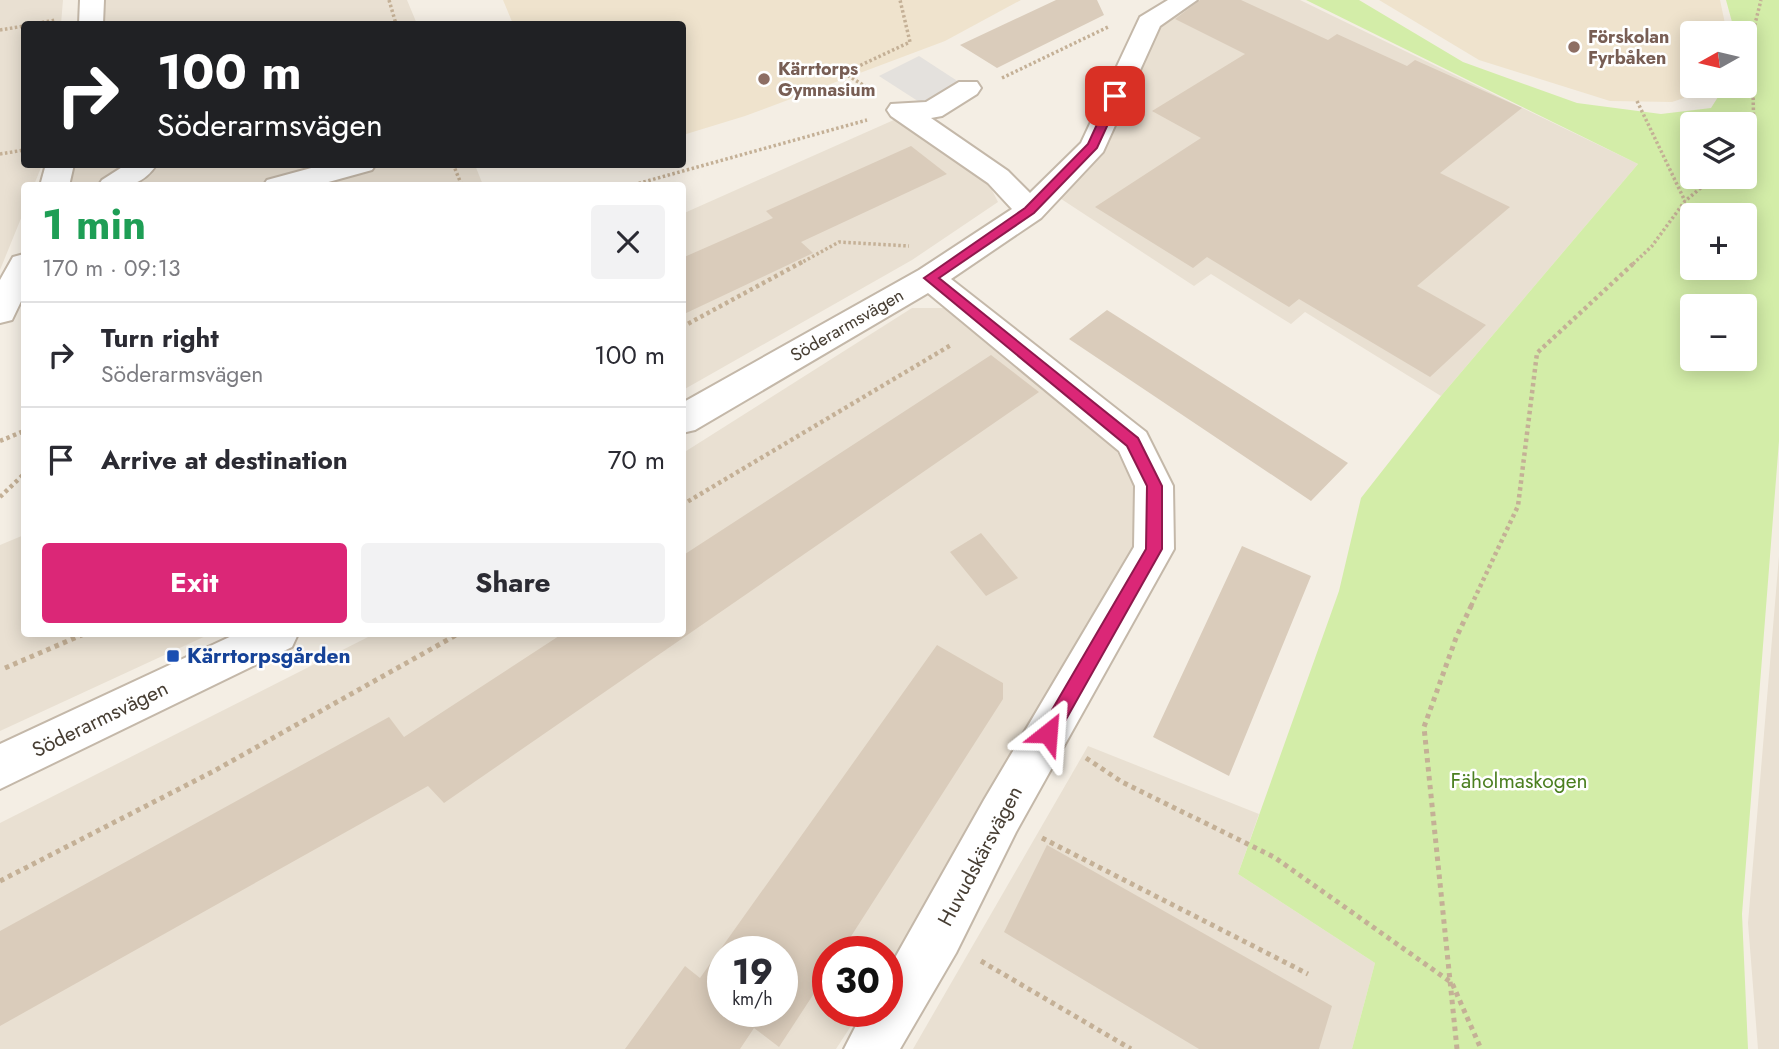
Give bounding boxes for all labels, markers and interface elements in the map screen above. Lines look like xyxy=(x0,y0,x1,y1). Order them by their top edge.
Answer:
north arrow xyxy=(1680,21,1757,98)
map controls xyxy=(1680,21,1757,371)
place label: Förskolan Fyrbåken xyxy=(1588,24,1669,71)
text: 100 m xyxy=(157,37,302,107)
marker: Förskolan Fyrbåken xyxy=(1566,39,1582,55)
icon: right xyxy=(42,49,133,140)
place label: Kärrtorps Gymnasium xyxy=(778,56,875,103)
pin xyxy=(1085,66,1145,126)
marker: Kärrtorps Gymnasium xyxy=(756,71,772,87)
icon: arrive xyxy=(1096,77,1134,115)
text: Söderarmsvägen xyxy=(157,102,383,148)
button: layers xyxy=(1680,112,1757,189)
text: 1 min xyxy=(42,194,146,255)
button: + xyxy=(1680,203,1757,280)
button: close xyxy=(591,205,665,279)
text: 170 m · 09:13 xyxy=(42,251,181,285)
street label: Söderarmsvägen xyxy=(785,282,909,368)
button: − xyxy=(1680,294,1757,371)
text: Turn right xyxy=(101,319,219,357)
icon: right xyxy=(42,336,80,374)
text: 100 m xyxy=(594,336,665,374)
text: Söderarmsvägen xyxy=(101,357,263,391)
icon: arrive xyxy=(42,441,80,479)
text: Arrive at destination xyxy=(101,441,348,479)
text: 70 m xyxy=(608,441,665,479)
button: Exit xyxy=(42,543,347,623)
button: Share xyxy=(361,543,665,623)
place label: Kärrtorpsgården xyxy=(187,641,351,671)
marker: Kärrtorpsgården xyxy=(165,648,181,664)
street label: Söderarmsvägen xyxy=(27,673,173,765)
position arrow xyxy=(1011,696,1085,770)
park label: Fäholmaskogen xyxy=(1450,766,1588,796)
street label: Huvudskärsvägen xyxy=(930,781,1030,931)
speed limit sign: 30 xyxy=(812,936,903,1027)
text: 19 xyxy=(732,947,773,997)
text: km/h xyxy=(732,986,773,1012)

